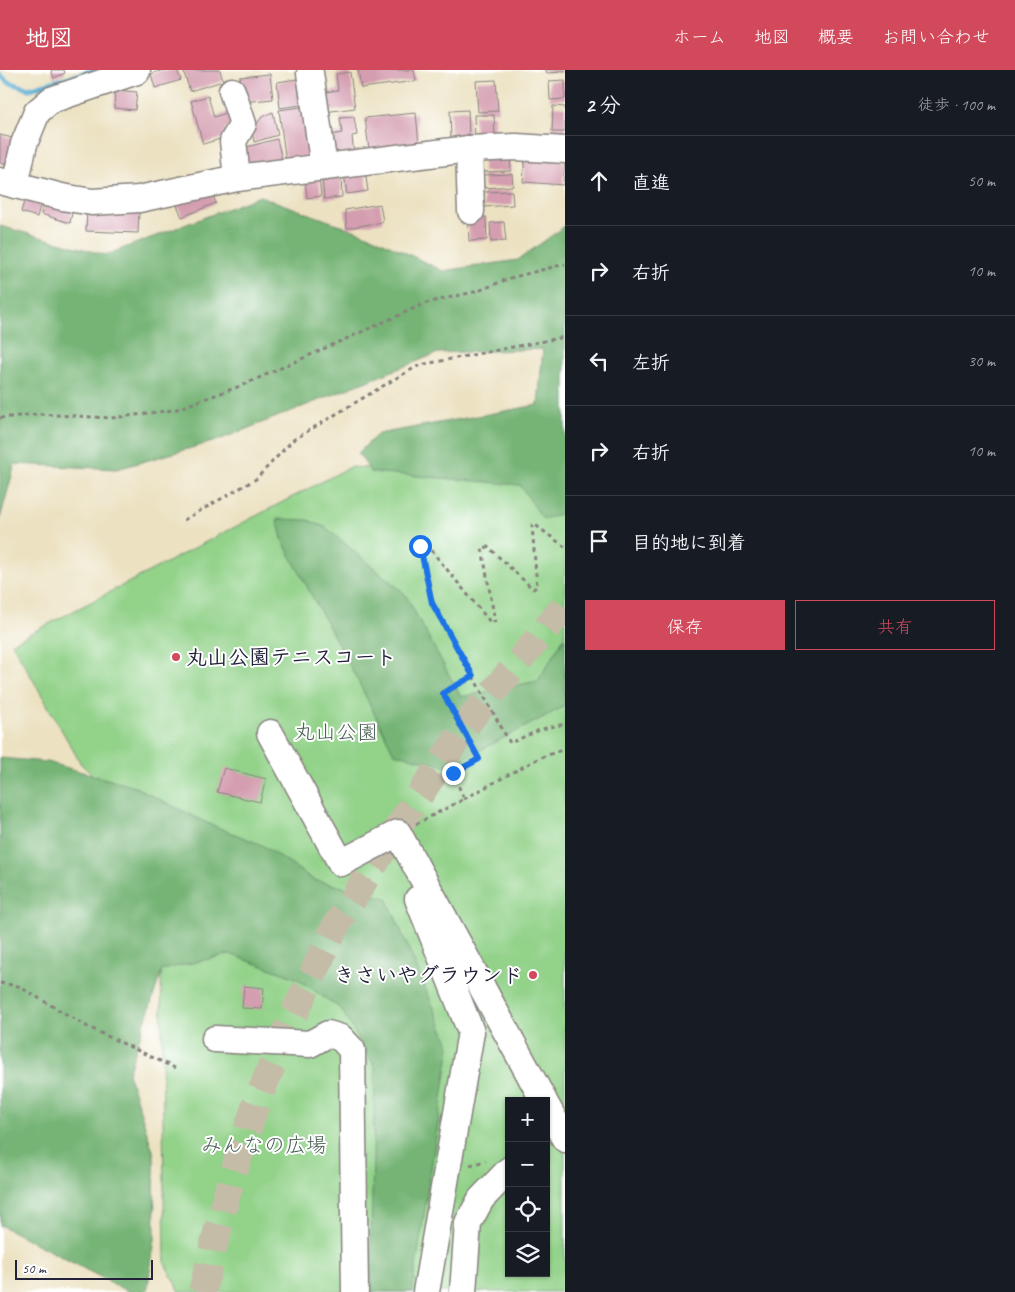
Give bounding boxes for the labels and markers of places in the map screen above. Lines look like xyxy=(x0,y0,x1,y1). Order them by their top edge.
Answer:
place label: 丸山公園テニスコート xyxy=(186,644,396,670)
marker: 丸山公園テニスコート xyxy=(170,651,182,663)
place label: きさいやグラウンド xyxy=(334,962,523,988)
marker: きさいやグラウンド xyxy=(527,969,539,981)

